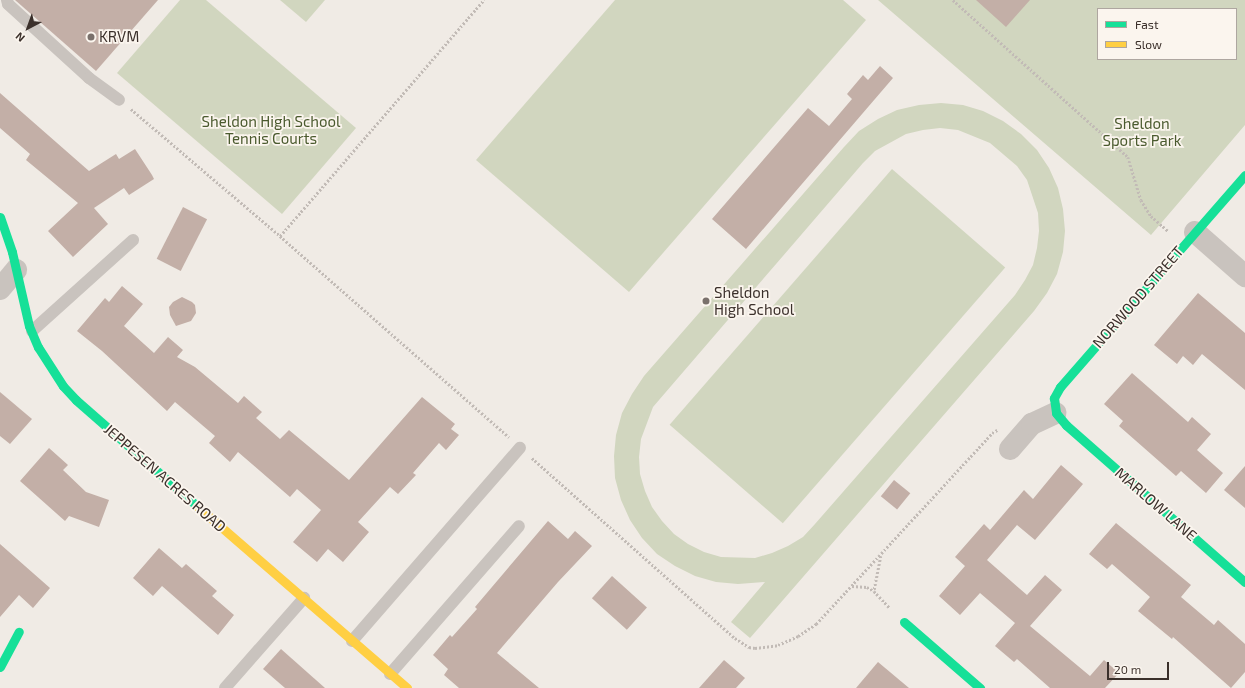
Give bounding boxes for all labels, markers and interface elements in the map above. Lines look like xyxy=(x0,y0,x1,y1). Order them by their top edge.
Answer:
north arrow xyxy=(8,8,48,48)
legend xyxy=(1097,8,1237,60)
text: Fast xyxy=(1135,17,1158,31)
place label: KRVM xyxy=(99,28,139,46)
text: N xyxy=(13,30,27,45)
marker: KRVM xyxy=(86,32,96,42)
text: Slow xyxy=(1135,37,1162,51)
park label: Sheldon High School Tennis Courts xyxy=(202,112,340,147)
park label: Sheldon Sports Park xyxy=(1102,114,1182,149)
street label: NORWOOD STREET xyxy=(1089,242,1187,352)
place label: Sheldon High School xyxy=(714,283,794,318)
marker: Sheldon High School xyxy=(701,296,711,306)
street label: JEPPESEN ACRES ROAD xyxy=(100,420,230,536)
street label: MARLOW LANE xyxy=(1111,463,1201,545)
scale bar xyxy=(1109,654,1171,680)
text: 20 m xyxy=(1114,662,1141,676)

